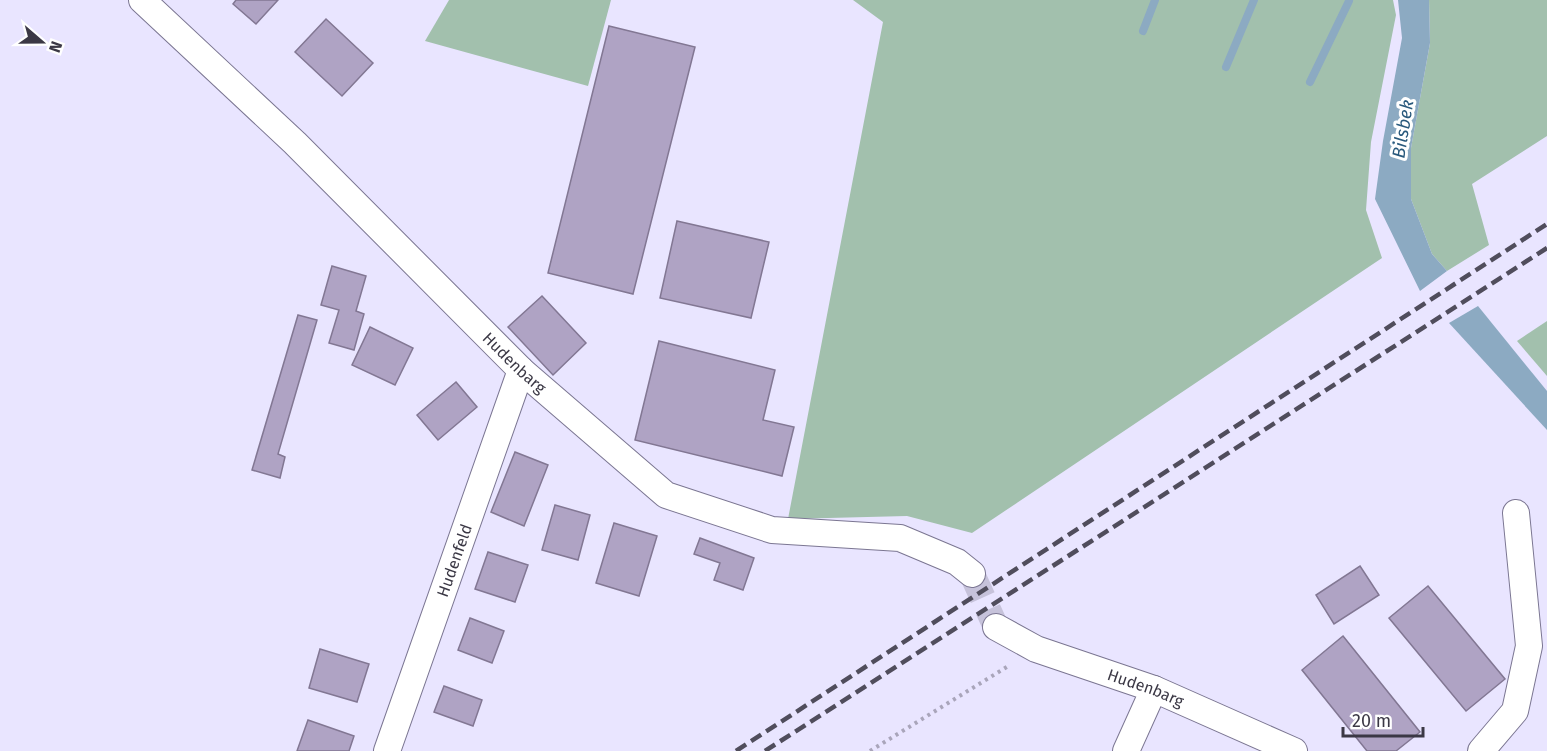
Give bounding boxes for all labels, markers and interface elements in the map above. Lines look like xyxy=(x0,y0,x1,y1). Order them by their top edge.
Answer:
north arrow xyxy=(12,12,72,72)
text: N xyxy=(45,39,66,55)
water label: Bilsbek xyxy=(1388,98,1418,160)
street label: Hudenbarg xyxy=(479,328,551,397)
street label: Hudenfeld xyxy=(432,521,476,599)
street label: Hudenbarg xyxy=(1105,664,1188,711)
scale bar xyxy=(1343,700,1422,738)
text: 20 m xyxy=(1352,710,1391,732)

